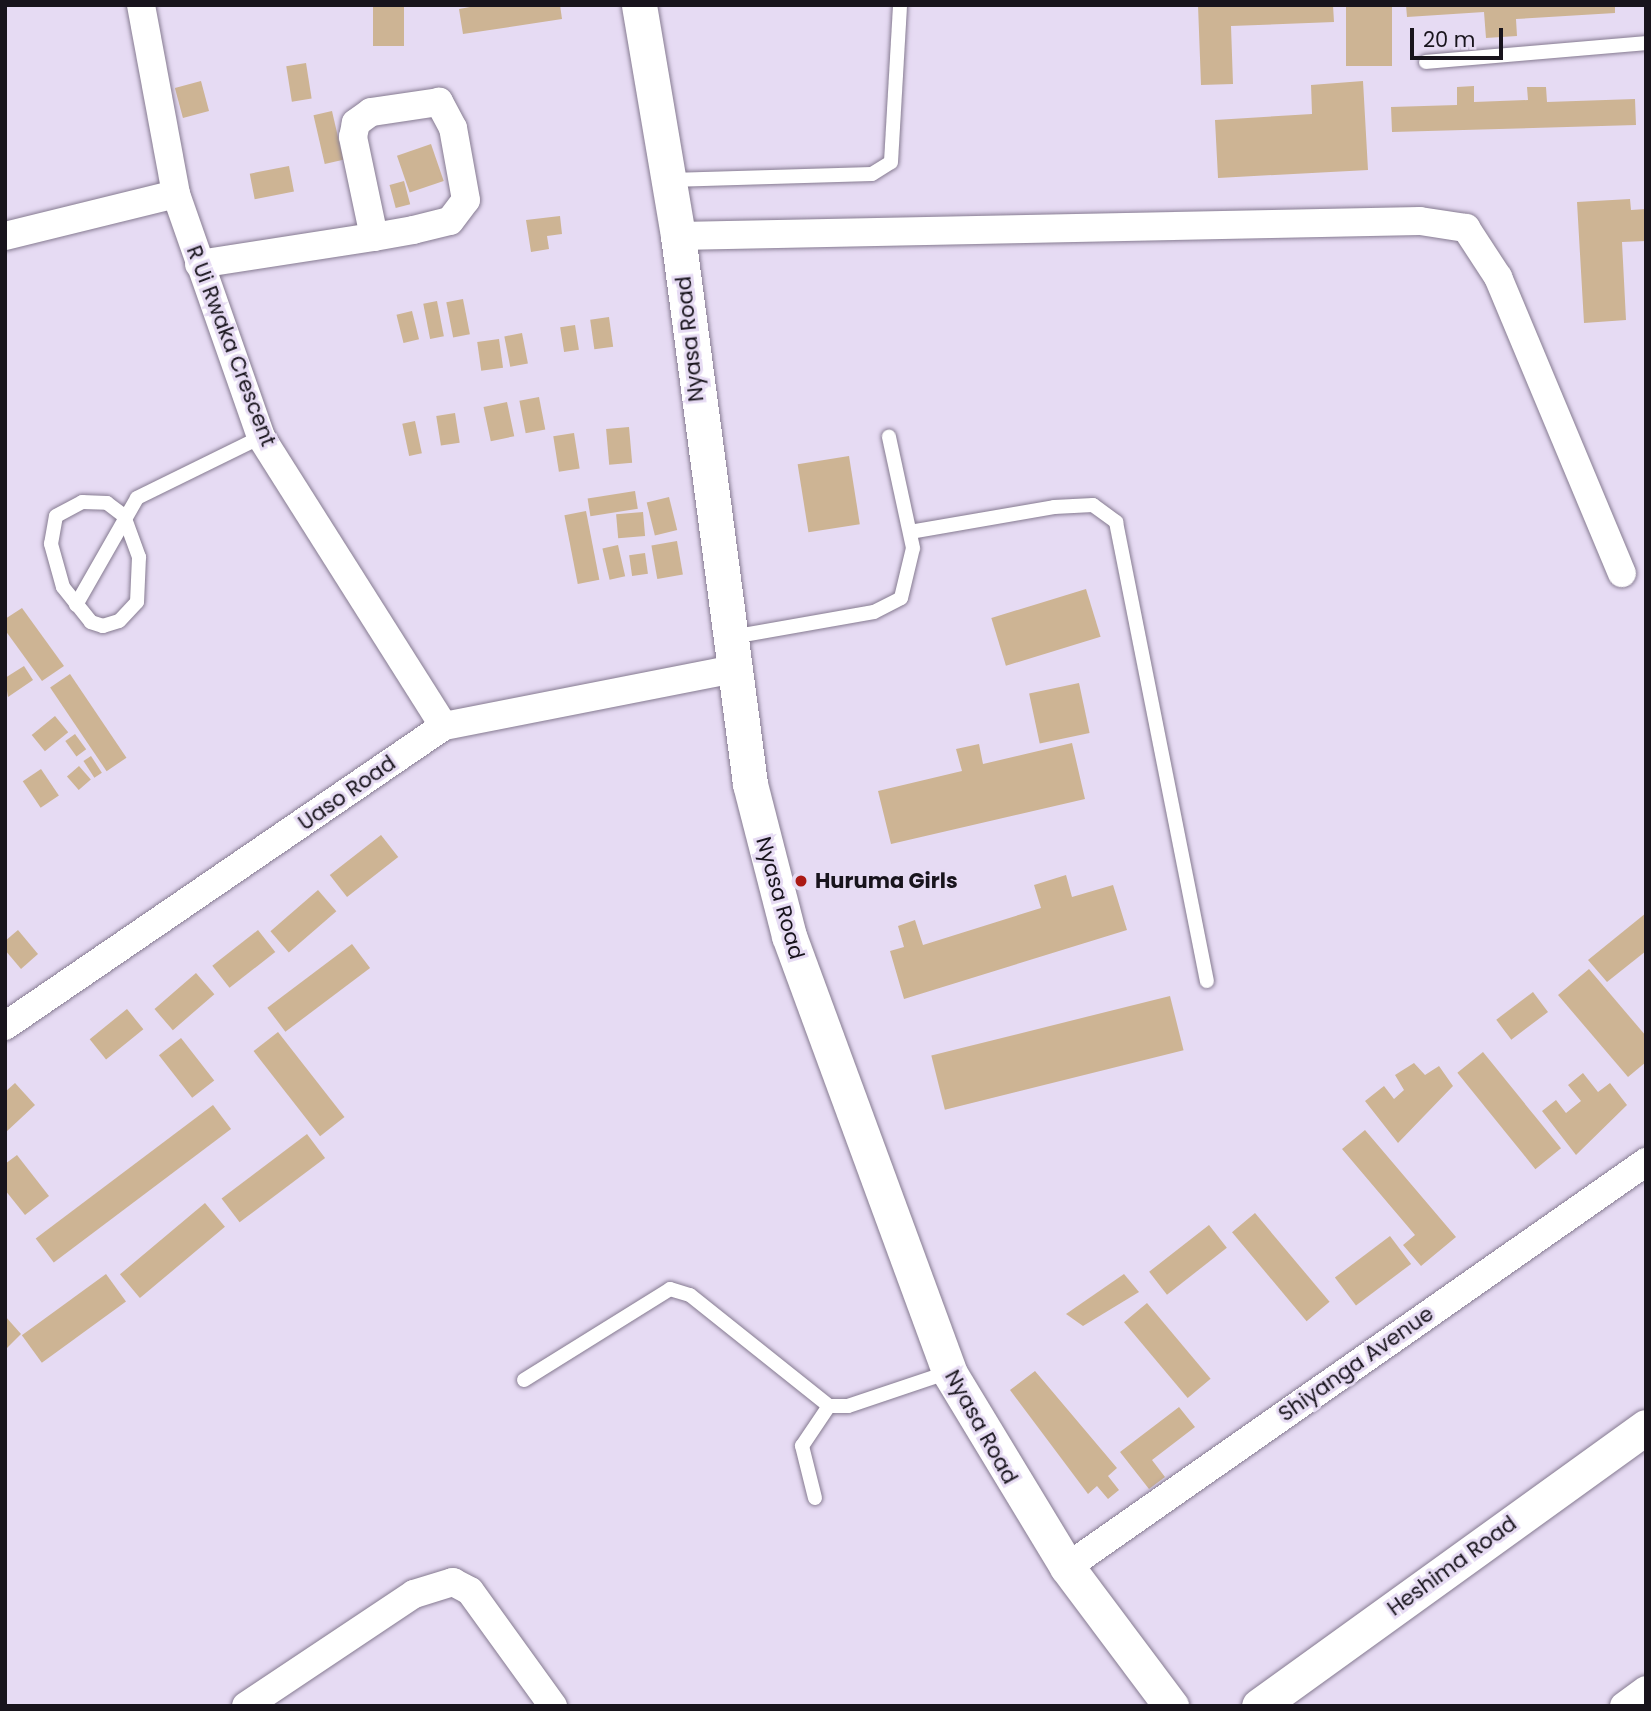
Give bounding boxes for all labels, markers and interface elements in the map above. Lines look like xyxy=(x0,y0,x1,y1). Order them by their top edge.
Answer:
scale bar xyxy=(1413,14,1506,58)
text: 20 m xyxy=(1423,25,1476,54)
street label: R Ui Rwaka Crescent xyxy=(181,242,281,450)
street label: Nyasa Road xyxy=(671,275,709,403)
street label: Uaso Road xyxy=(293,750,401,836)
street label: Nyasa Road xyxy=(751,834,809,962)
place label: Huruma Girls xyxy=(815,868,958,894)
marker: Huruma Girls xyxy=(793,873,809,889)
street label: Shiyanga Avenue xyxy=(1274,1301,1438,1427)
street label: Nyasa Road xyxy=(939,1366,1023,1488)
street label: Heshima Road xyxy=(1383,1511,1521,1621)

